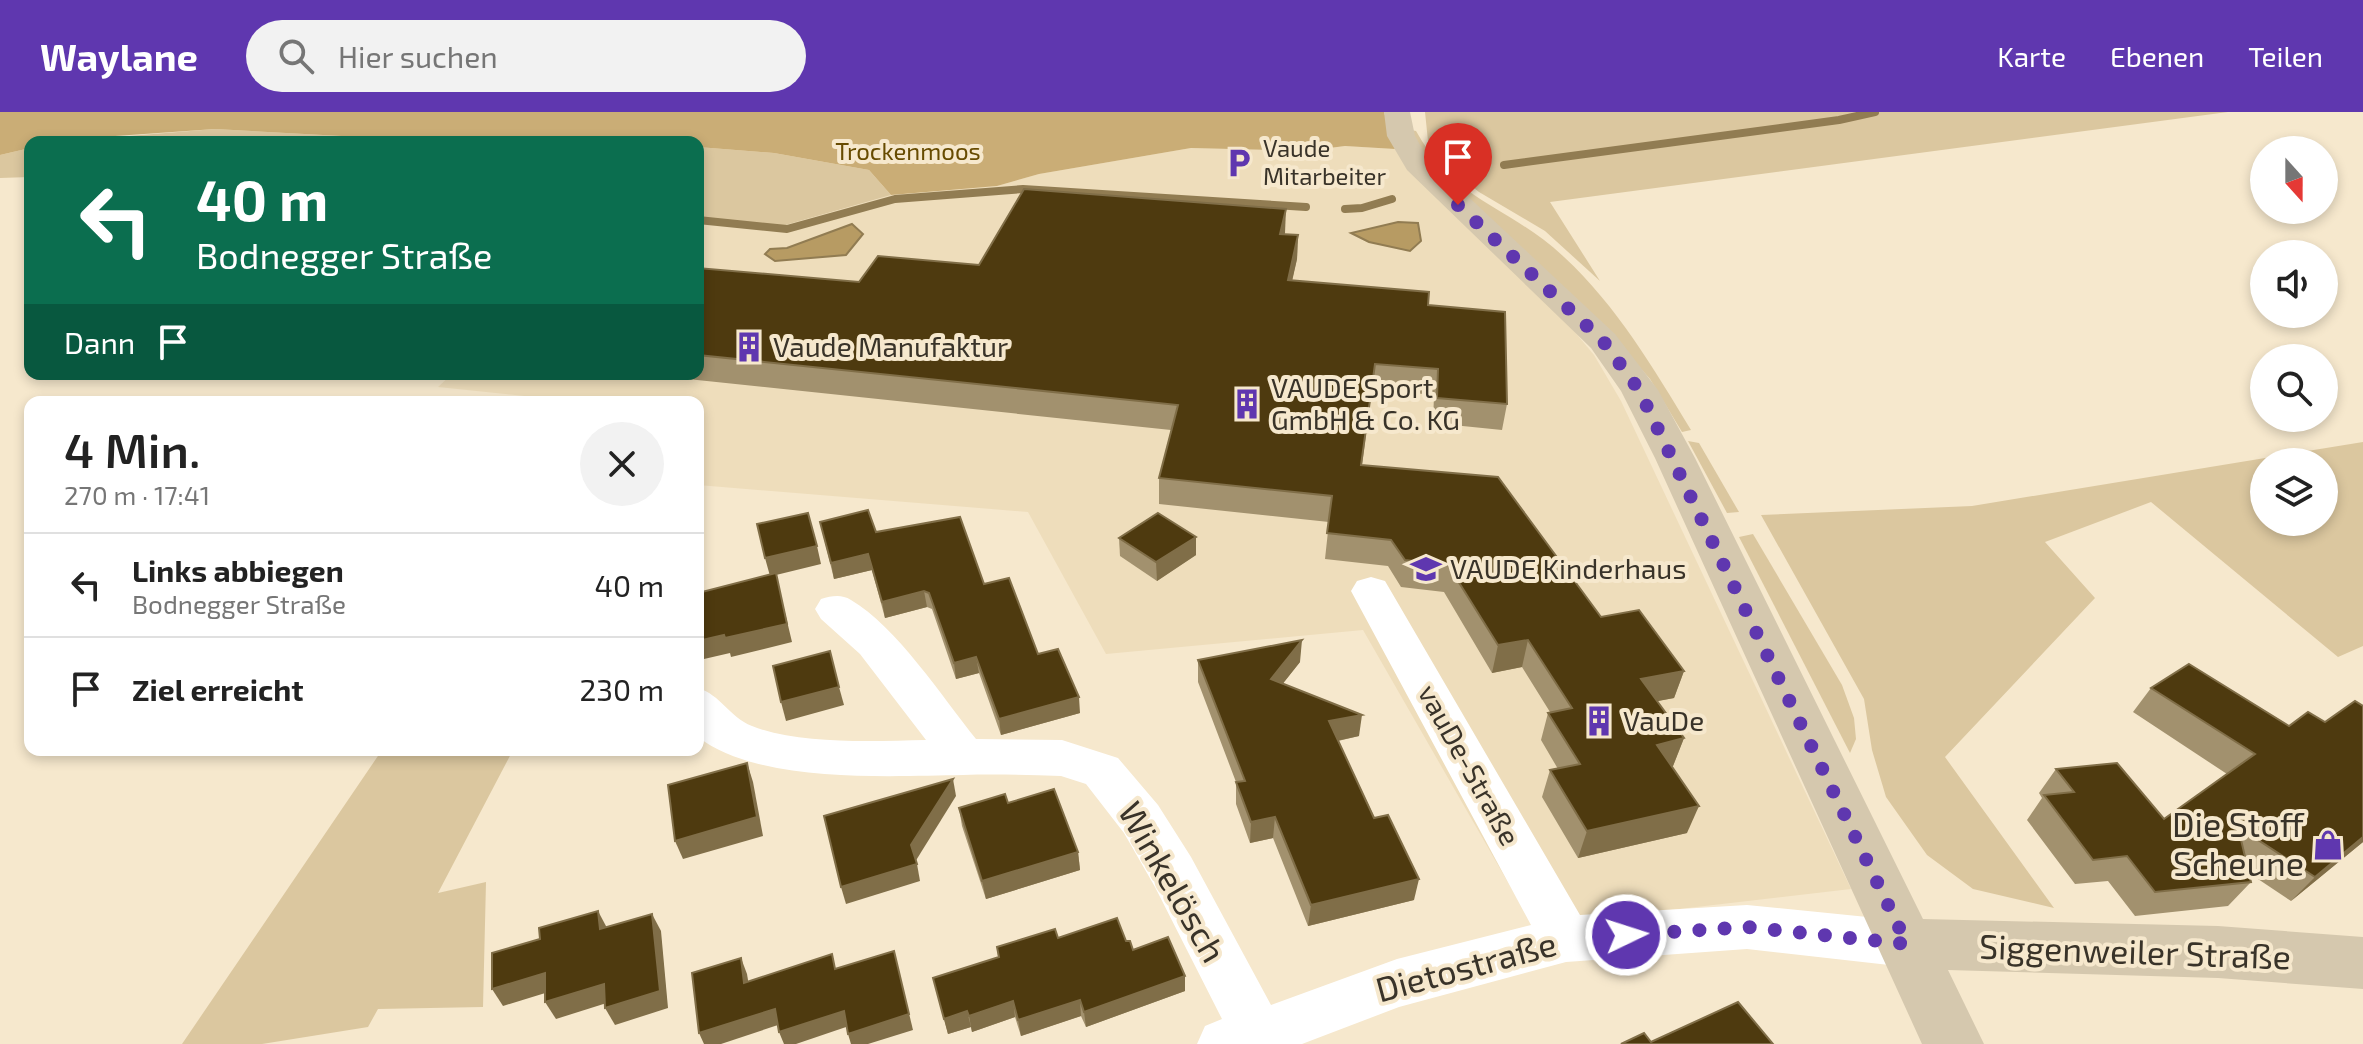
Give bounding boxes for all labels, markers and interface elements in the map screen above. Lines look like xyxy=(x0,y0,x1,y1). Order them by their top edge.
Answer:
search box xyxy=(246,20,806,92)
text: Waylane xyxy=(40,33,198,79)
icon: search xyxy=(274,34,318,78)
text: Hier suchen xyxy=(338,38,498,74)
text: Karte xyxy=(1997,39,2066,73)
text: Ebenen xyxy=(2110,39,2204,73)
text: Teilen xyxy=(2248,39,2323,73)
pin xyxy=(1424,123,1492,205)
place label: Vaude Mitarbeiter xyxy=(1263,133,1386,190)
icon: arrive xyxy=(1436,135,1480,179)
park label: Trockenmoos xyxy=(835,136,981,165)
north arrow xyxy=(2250,136,2338,224)
map controls xyxy=(2250,136,2338,536)
parking icon: Vaude Mitarbeiter xyxy=(1222,146,1256,180)
text: 40 m xyxy=(196,165,328,232)
icon: left xyxy=(64,168,168,272)
text: Bodnegger Straße xyxy=(196,233,492,276)
button: sound xyxy=(2250,240,2338,328)
icon: arrive xyxy=(151,320,195,364)
text: Dann xyxy=(64,324,135,360)
place label: Vaude Manufaktur xyxy=(773,329,1008,363)
building icon: Vaude Manufaktur xyxy=(732,330,766,364)
button: search xyxy=(2250,344,2338,432)
place label: VAUDE Sport GmbH & Co. KG xyxy=(1271,370,1460,436)
building icon: VAUDE Sport GmbH & Co. KG xyxy=(1230,387,1264,421)
text: 4 Min. xyxy=(64,420,200,478)
button: close xyxy=(580,422,664,506)
button: layers xyxy=(2250,448,2338,536)
text: 270 m · 17:41 xyxy=(64,479,210,510)
place label: VAUDE Kinderhaus xyxy=(1450,551,1686,585)
text: Links abbiegen xyxy=(132,552,344,588)
school or university icon: VAUDE Kinderhaus xyxy=(1409,552,1443,586)
icon: left xyxy=(64,563,108,607)
text: 40 m xyxy=(594,567,664,603)
text: Bodnegger Straße xyxy=(132,588,346,619)
icon: arrive xyxy=(64,667,108,711)
text: Ziel erreicht xyxy=(132,671,304,707)
text: 230 m xyxy=(579,671,664,707)
street label: vauDe-Straße xyxy=(1412,678,1528,851)
place label: VauDe xyxy=(1623,703,1704,737)
building icon: VauDe xyxy=(1582,704,1616,738)
street label: Winkelösch xyxy=(1111,794,1236,969)
place label: Die Stoff Scheune xyxy=(2172,803,2305,883)
shop icon: Die Stoff Scheune xyxy=(2311,828,2345,862)
position arrow xyxy=(1584,893,1668,977)
street label: Dietostraße xyxy=(1371,922,1560,1009)
street label: Siggenweiler Straße xyxy=(1978,925,2292,976)

